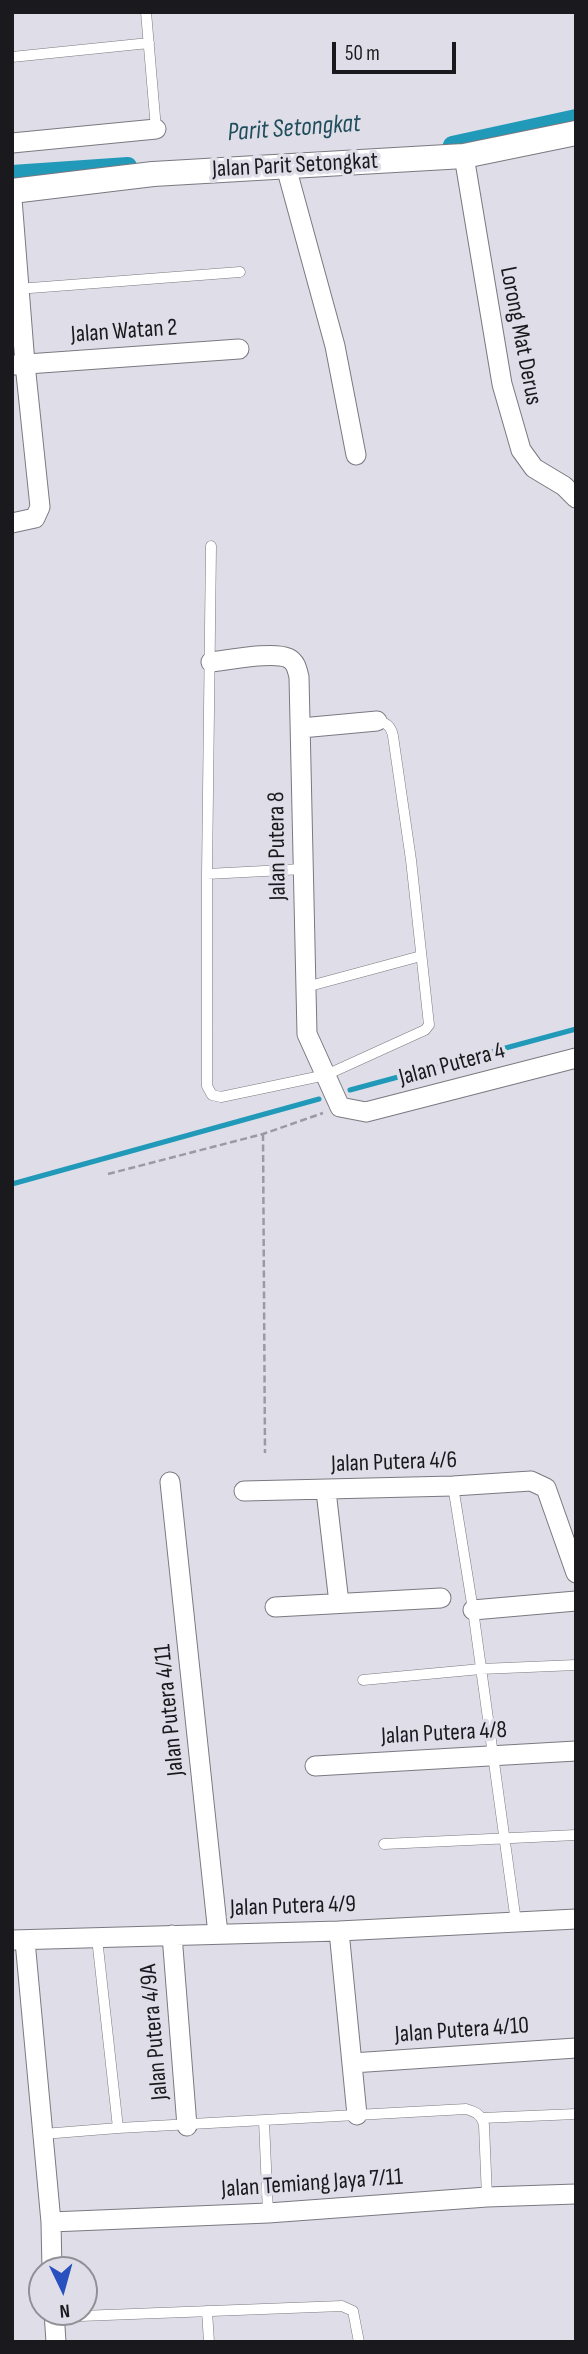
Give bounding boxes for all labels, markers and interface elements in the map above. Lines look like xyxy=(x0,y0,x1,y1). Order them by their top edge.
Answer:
scale bar xyxy=(336,28,460,72)
text: 50 m xyxy=(345,41,380,66)
water label: Parit Setongkat xyxy=(226,109,362,149)
street label: Jalan Parit Setongkat xyxy=(211,147,379,185)
street label: Lorong Mat Derus xyxy=(492,264,548,408)
street label: Jalan Watan 2 xyxy=(70,314,178,350)
street label: Jalan Putera 8 xyxy=(263,791,293,901)
street label: Jalan Putera 4 xyxy=(396,1037,508,1093)
street label: Jalan Putera 4/6 xyxy=(331,1446,457,1480)
street label: Jalan Putera 4/11 xyxy=(149,1643,191,1777)
street label: Jalan Putera 4/8 xyxy=(380,1716,508,1752)
street label: Jalan Putera 4/9 xyxy=(229,1890,357,1924)
street label: Jalan Putera 4/9A xyxy=(135,1963,175,2101)
street label: Jalan Putera 4/10 xyxy=(394,2012,530,2050)
street label: Jalan Temiang Jaya 7/11 xyxy=(220,2163,404,2205)
north arrow xyxy=(28,2256,98,2326)
text: N xyxy=(59,2299,71,2322)

